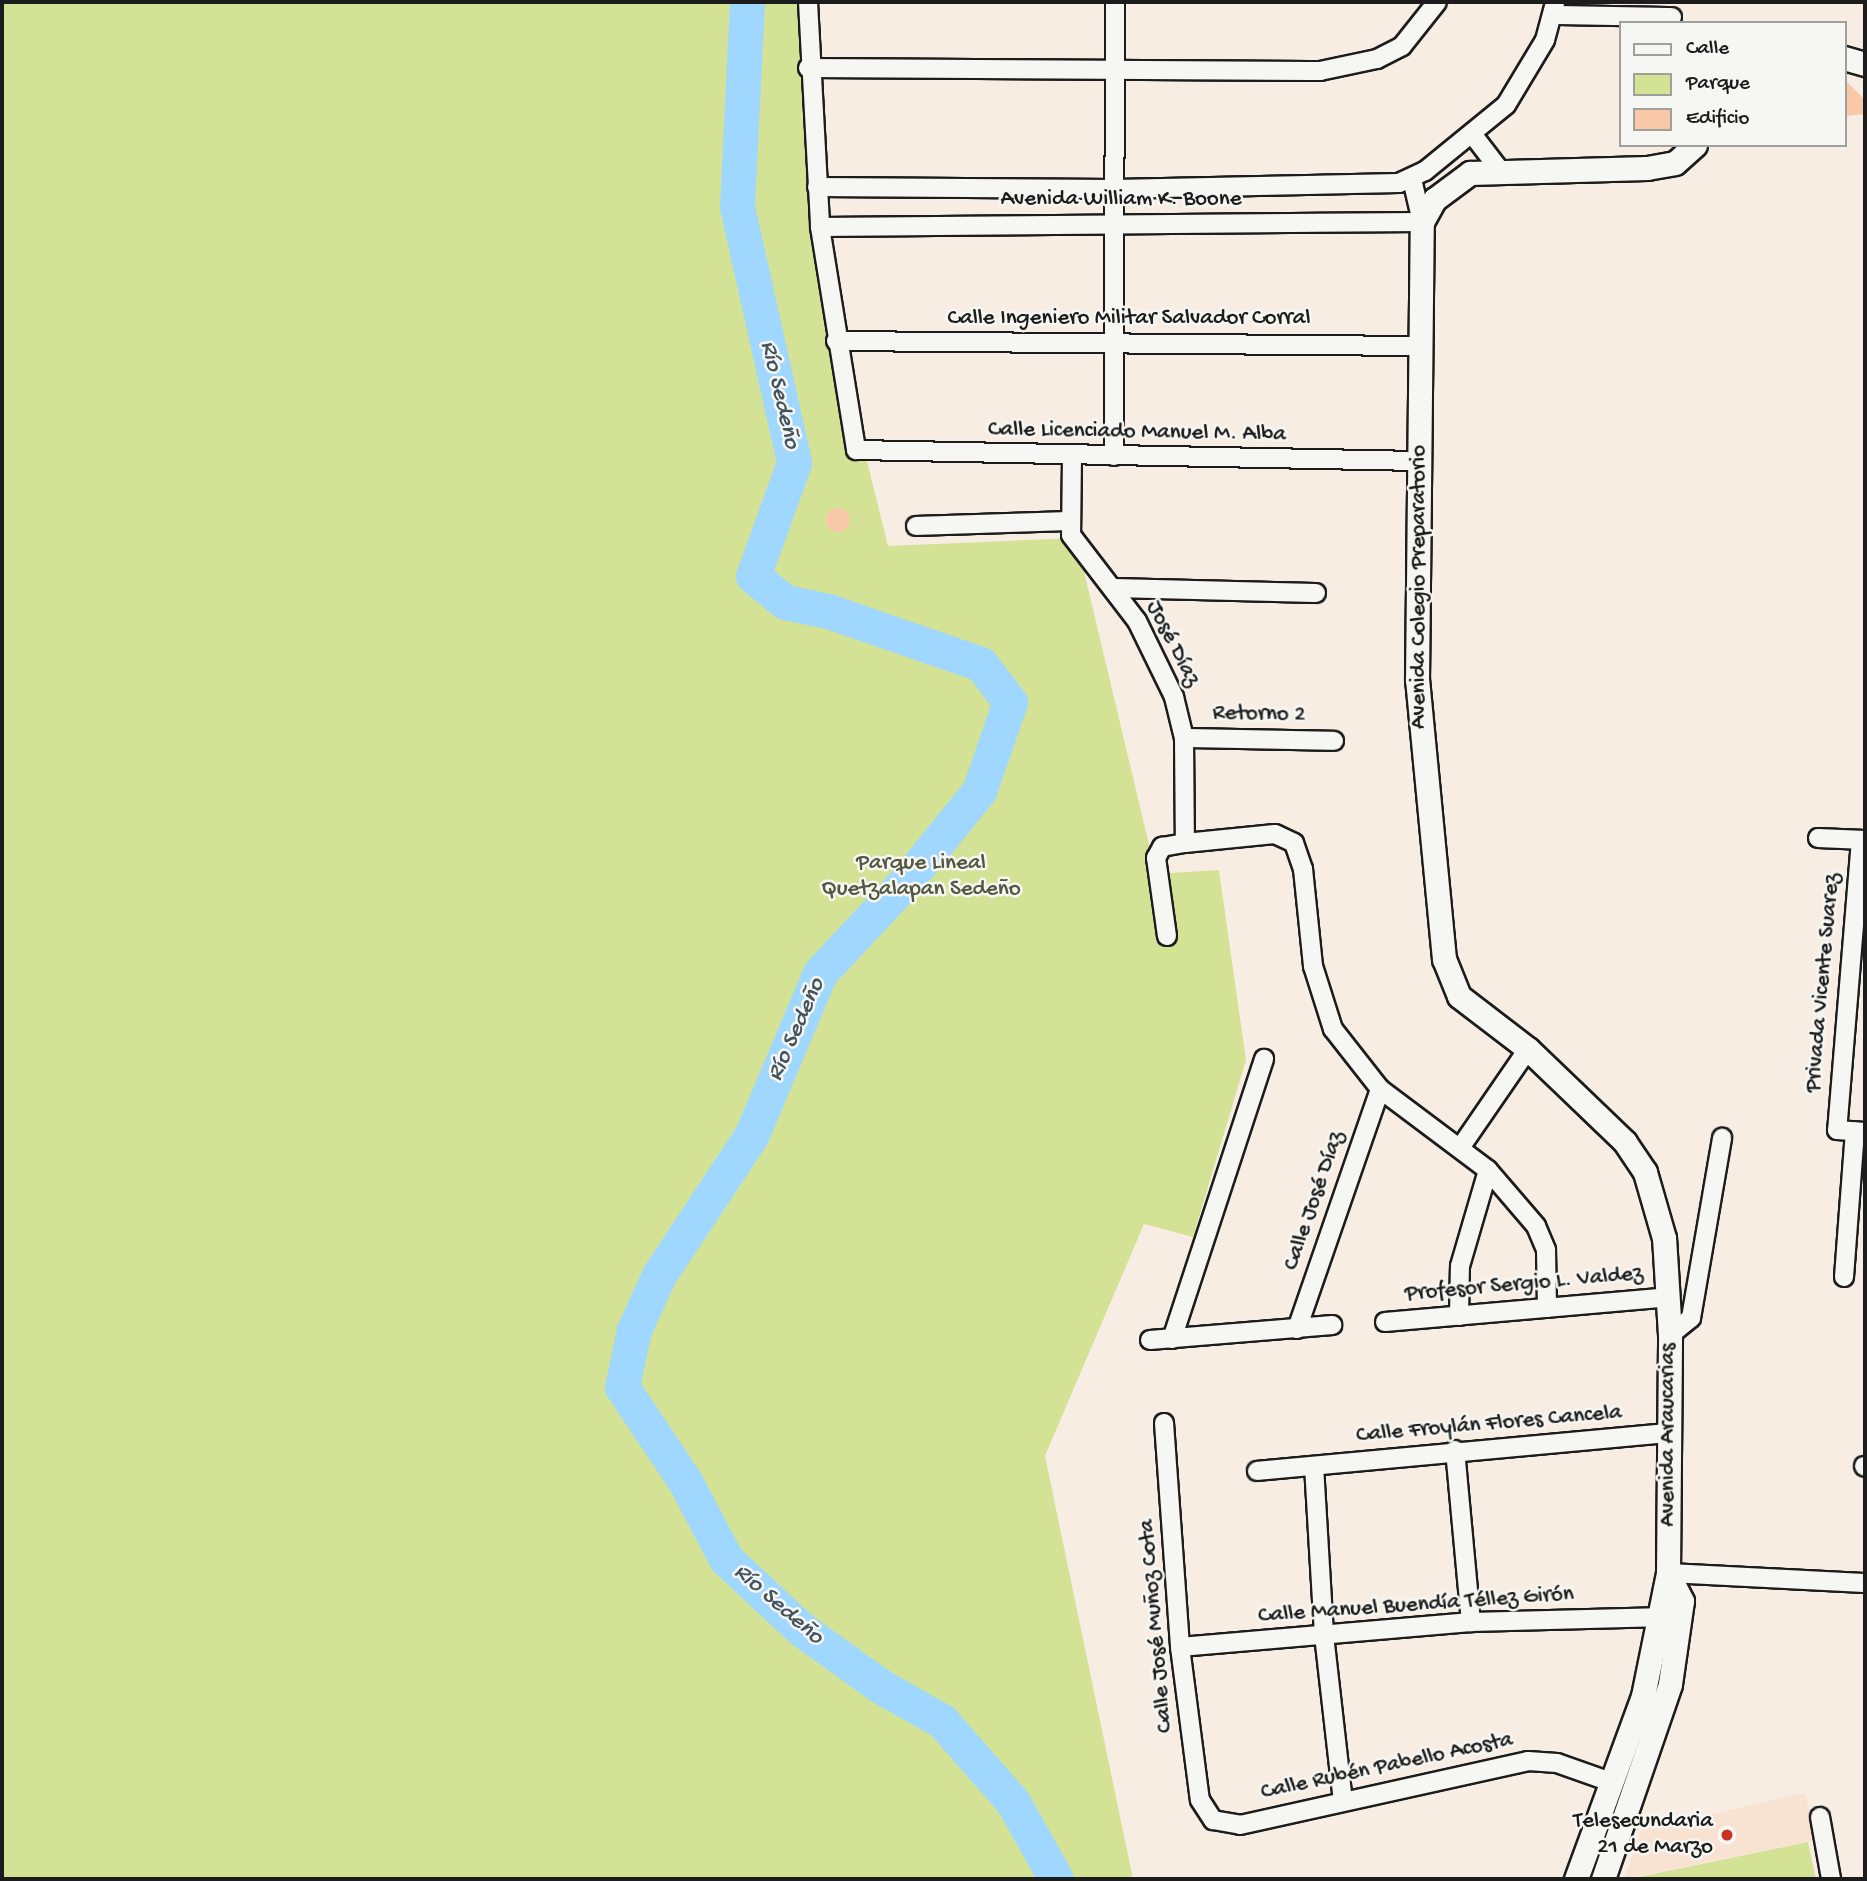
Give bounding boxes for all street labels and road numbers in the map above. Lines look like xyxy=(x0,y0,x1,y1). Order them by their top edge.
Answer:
street label: Avenida William K. Boone xyxy=(1000,186,1242,214)
street label: Calle Ingeniero Militar Salvador Corral xyxy=(947,305,1311,333)
street label: Calle Licenciado Manuel M. Alba xyxy=(988,417,1286,449)
street label: Avenida Colegio Preparatorio xyxy=(1406,445,1434,729)
street label: José Díaz xyxy=(1139,596,1205,692)
street label: Retorno 2 xyxy=(1212,700,1306,730)
street label: Privada Vicente Suarez xyxy=(1801,872,1847,1094)
street label: Calle José Díaz xyxy=(1278,1128,1352,1274)
street label: Profesor Sergio L. Valdez xyxy=(1404,1261,1644,1309)
street label: Avenida Araucarias xyxy=(1655,1343,1683,1527)
street label: Calle Froylán Flores Cancela xyxy=(1355,1400,1623,1450)
street label: Calle José Muñoz Cota xyxy=(1134,1518,1180,1734)
street label: Calle Manuel Buendía Téllez Girón xyxy=(1257,1581,1575,1631)
street label: Calle Rubén Pabello Acosta xyxy=(1259,1727,1515,1807)

